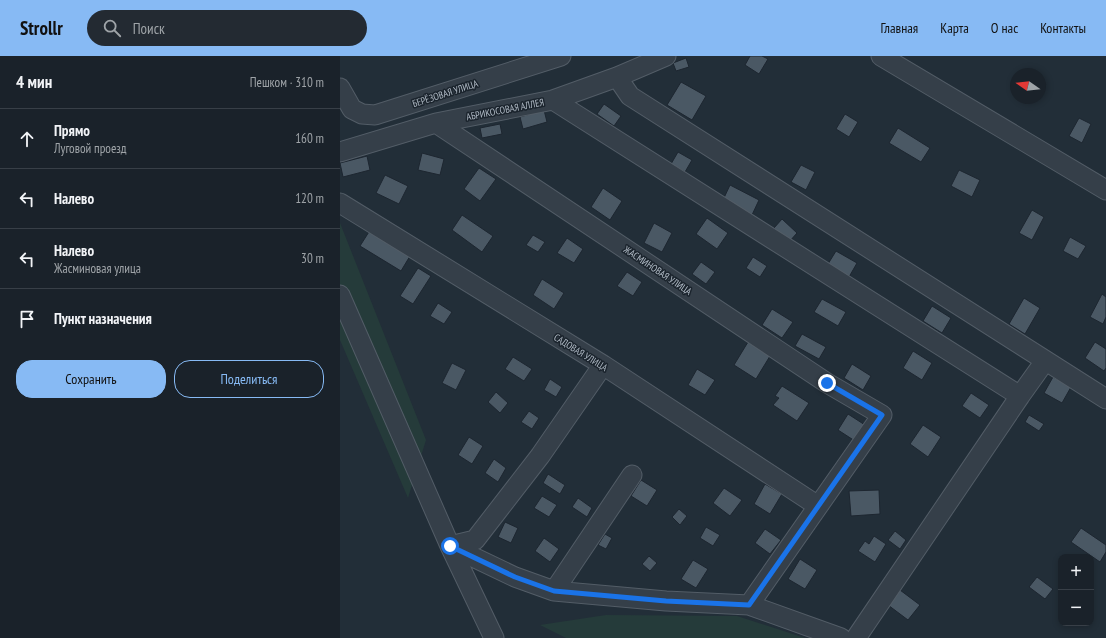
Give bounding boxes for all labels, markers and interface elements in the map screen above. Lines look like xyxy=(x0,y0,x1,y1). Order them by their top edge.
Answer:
search box xyxy=(87,10,367,46)
text: Strollr xyxy=(20,16,63,40)
icon: search xyxy=(101,17,123,39)
text: Поиск xyxy=(133,19,165,38)
text: Главная xyxy=(880,19,918,37)
text: Карта xyxy=(940,19,969,37)
text: О нас xyxy=(991,19,1018,37)
text: Контакты xyxy=(1040,19,1086,37)
north arrow xyxy=(1010,68,1046,104)
text: 4 мин xyxy=(16,71,52,93)
text: Пешком · 310 m xyxy=(250,74,324,91)
street label: БЕРЁЗОВАЯ УЛИЦА xyxy=(411,77,480,110)
street label: АБРИКОСОВАЯ АЛЛЕЯ xyxy=(465,96,545,123)
text: Прямо xyxy=(54,121,90,140)
icon: ahead xyxy=(16,128,38,150)
text: 160 m xyxy=(295,130,324,147)
text: Луговой проезд xyxy=(54,140,127,157)
icon: left xyxy=(16,188,38,210)
text: Налево xyxy=(54,189,94,208)
text: 120 m xyxy=(295,190,324,207)
text: Налево xyxy=(54,241,94,260)
street label: ЖАСМИНОВАЯ УЛИЦА xyxy=(620,242,694,298)
icon: left xyxy=(16,248,38,270)
text: 30 m xyxy=(301,250,324,267)
text: Жасминовая улица xyxy=(54,260,141,277)
icon: arrive xyxy=(16,308,38,330)
text: Пункт назначения xyxy=(54,309,152,328)
street label: САДОВАЯ УЛИЦА xyxy=(552,331,610,374)
button: Сохранить xyxy=(16,360,166,398)
button: Поделиться xyxy=(174,360,324,398)
route end xyxy=(818,374,836,392)
route start xyxy=(441,537,459,555)
map controls xyxy=(1058,554,1094,626)
button: + xyxy=(1058,554,1094,590)
button: − xyxy=(1058,590,1094,626)

